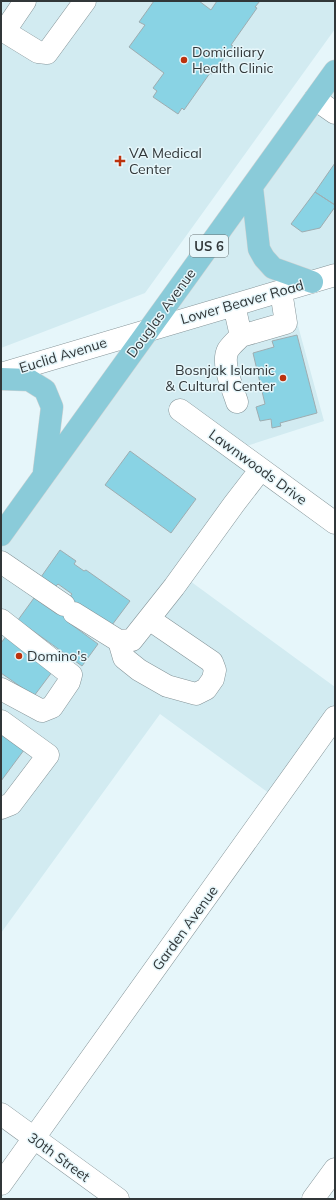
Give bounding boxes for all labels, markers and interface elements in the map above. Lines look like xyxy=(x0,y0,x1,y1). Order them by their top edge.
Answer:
place label: Domiciliary Health Clinic xyxy=(192,43,274,77)
marker: Domiciliary Health Clinic xyxy=(179,55,189,65)
place label: VA Medical Center xyxy=(129,144,202,178)
marker: VA Medical Center xyxy=(114,155,126,167)
road number: US 6 xyxy=(190,235,228,257)
street label: Douglas Avenue xyxy=(123,265,199,361)
street label: Lower Beaver Road xyxy=(178,276,306,328)
street label: Euclid Avenue xyxy=(17,333,109,377)
place label: Bosnjak Islamic & Cultural Center xyxy=(165,361,276,395)
marker: Bosnjak Islamic & Cultural Center xyxy=(278,373,288,383)
street label: Lawnwoods Drive xyxy=(205,425,311,509)
place label: Domino's xyxy=(27,647,87,665)
marker: Domino's xyxy=(14,651,24,661)
street label: Garden Avenue xyxy=(148,882,222,974)
street label: 30th Street xyxy=(24,1128,94,1186)

